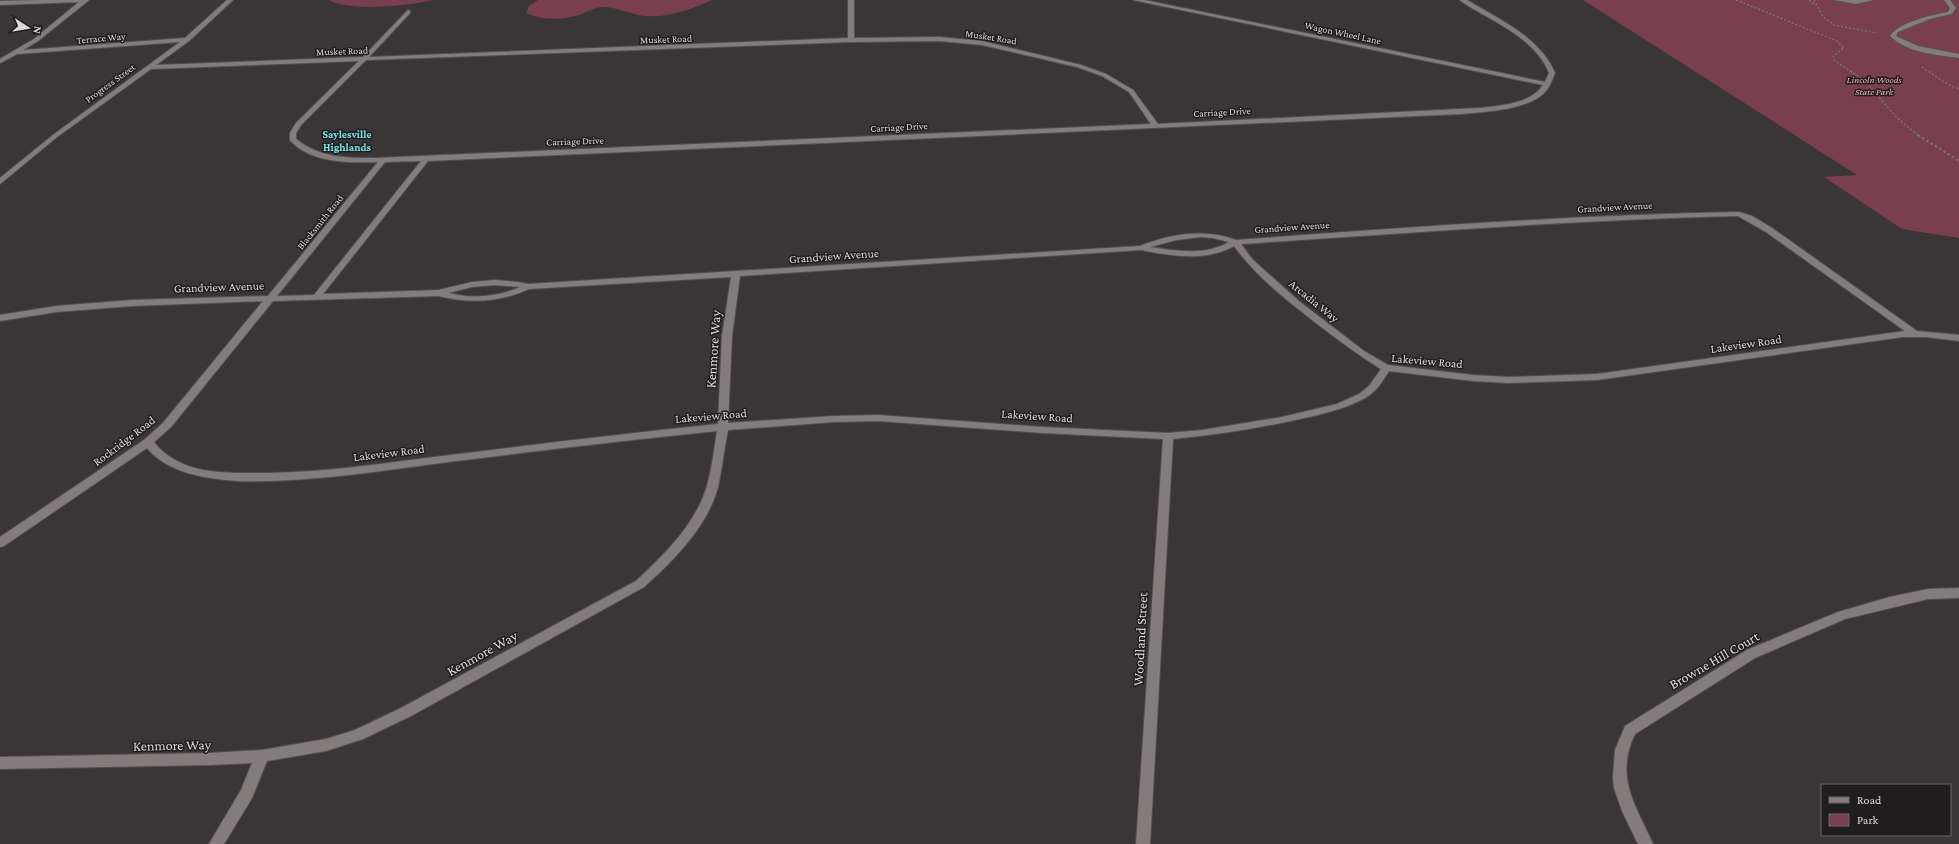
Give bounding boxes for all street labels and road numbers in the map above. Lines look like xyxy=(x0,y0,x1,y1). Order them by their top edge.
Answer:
street label: Wagon Wheel Lane xyxy=(1304,20,1383,47)
street label: Musket Road xyxy=(964,27,1018,47)
street label: Terrace Way xyxy=(76,30,126,46)
street label: Musket Road xyxy=(640,33,693,45)
street label: Musket Road xyxy=(316,45,369,57)
street label: Progress Street xyxy=(83,61,138,105)
street label: Carriage Drive xyxy=(1193,105,1252,119)
street label: Carriage Drive xyxy=(870,120,929,134)
street label: Carriage Drive xyxy=(546,134,605,148)
street label: Blacksmith Road xyxy=(295,192,346,251)
street label: Grandview Avenue xyxy=(1577,200,1653,214)
street label: Grandview Avenue xyxy=(1254,219,1331,235)
street label: Grandview Avenue xyxy=(788,246,880,266)
street label: Arcadia Way xyxy=(1286,277,1342,326)
street label: Grandview Avenue xyxy=(174,278,264,296)
street label: Kenmore Way xyxy=(702,309,724,389)
street label: Lakeview Road xyxy=(1709,332,1783,356)
street label: Lakeview Road xyxy=(1391,351,1464,371)
street label: Lakeview Road xyxy=(675,406,748,426)
street label: Lakeview Road xyxy=(1001,407,1074,426)
street label: Rockridge Road xyxy=(90,413,158,469)
street label: Lakeview Road xyxy=(353,442,426,464)
street label: Woodland Street xyxy=(1130,591,1150,686)
street label: Kenmore Way xyxy=(444,627,521,679)
street label: Browne Hill Court xyxy=(1666,628,1762,692)
street label: Kenmore Way xyxy=(133,736,212,754)

